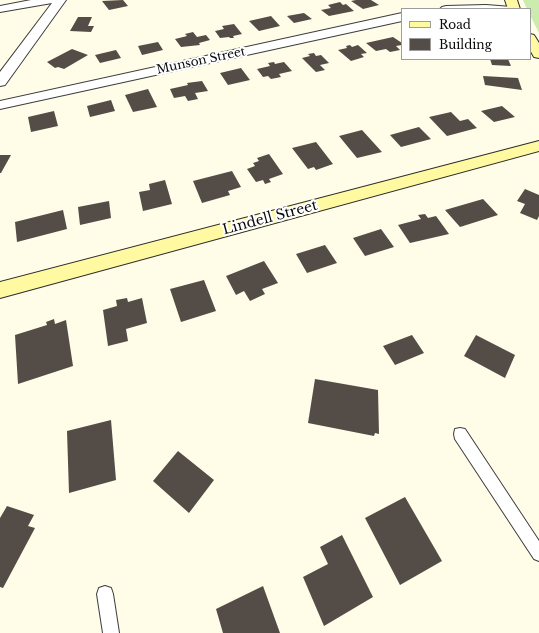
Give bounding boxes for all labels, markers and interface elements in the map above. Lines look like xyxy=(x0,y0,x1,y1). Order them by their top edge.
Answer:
legend xyxy=(401,8,531,60)
text: Road xyxy=(439,17,471,32)
text: Building xyxy=(439,37,492,52)
street label: Munson Street xyxy=(155,45,247,77)
street label: Lindell Street xyxy=(221,197,319,239)

